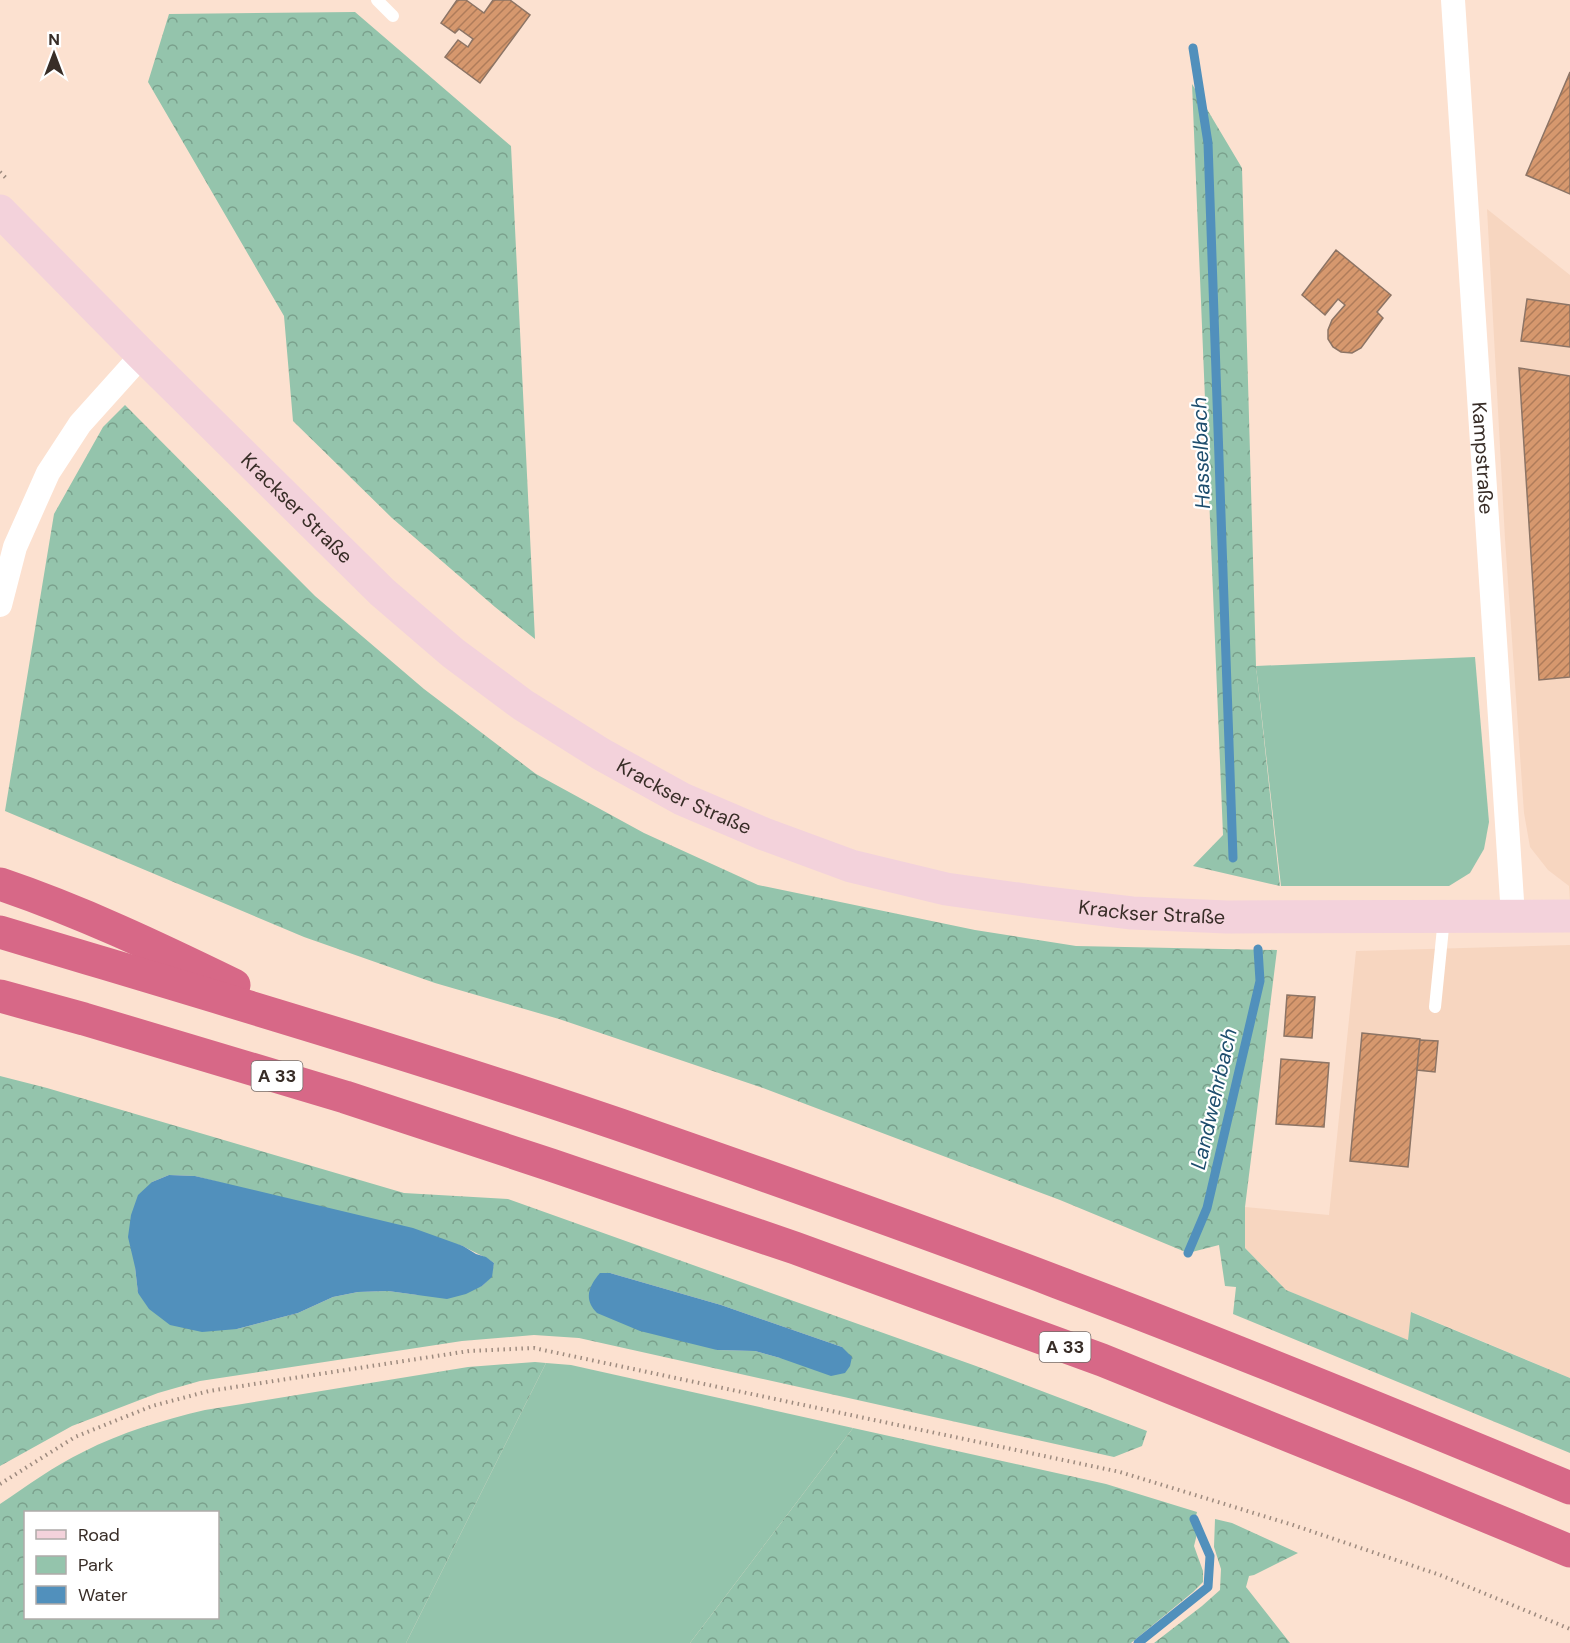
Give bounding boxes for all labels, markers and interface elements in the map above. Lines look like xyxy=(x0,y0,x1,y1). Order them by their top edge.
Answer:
north arrow xyxy=(24,24,84,84)
text: N xyxy=(48,29,60,50)
water label: Hasselbach xyxy=(1185,396,1217,510)
street label: Kampstraße xyxy=(1466,401,1500,515)
street label: Krackser Straße xyxy=(235,447,358,569)
street label: Krackser Straße xyxy=(612,752,756,840)
street label: Krackser Straße xyxy=(1077,894,1226,930)
water label: Landwehrbach xyxy=(1184,1026,1244,1172)
road number: A 33 xyxy=(252,1061,302,1091)
road number: A 33 xyxy=(1040,1332,1090,1362)
legend xyxy=(24,1511,219,1619)
text: Road xyxy=(78,1523,120,1547)
text: Park xyxy=(78,1553,114,1577)
text: Water xyxy=(78,1583,128,1607)

